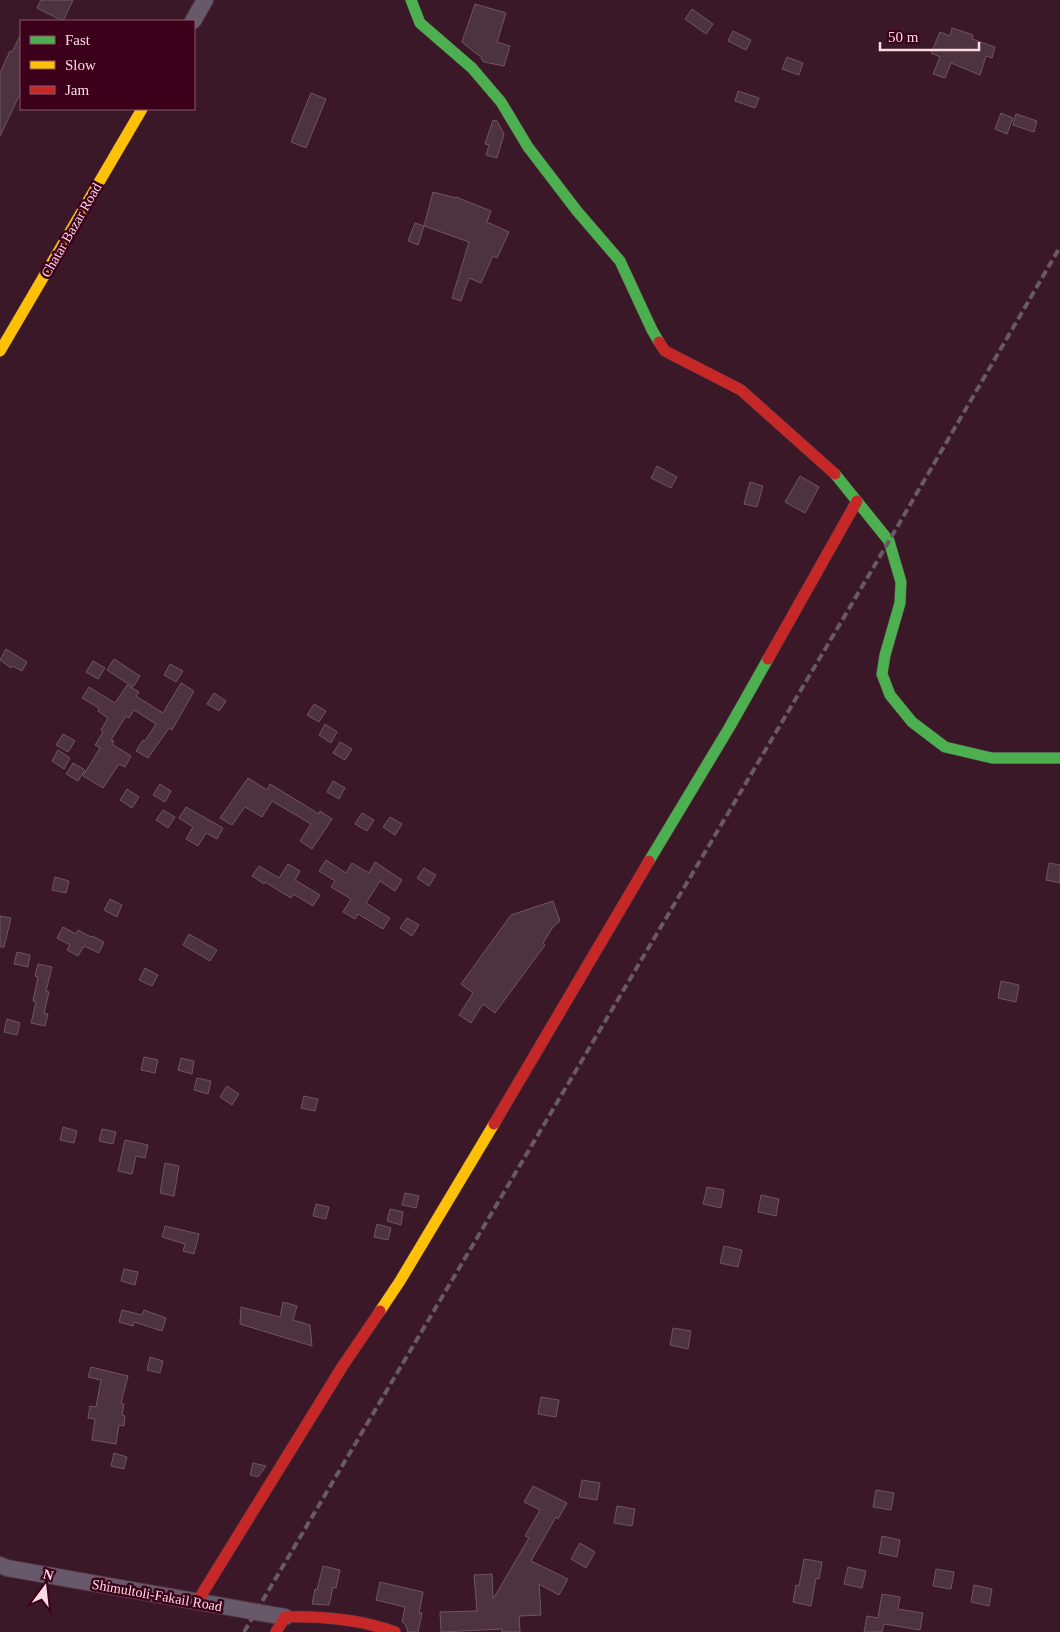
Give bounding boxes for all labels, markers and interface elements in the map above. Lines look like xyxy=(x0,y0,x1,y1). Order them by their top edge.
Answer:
legend xyxy=(20,20,195,110)
scale bar xyxy=(880,20,979,52)
text: 50 m xyxy=(888,29,919,45)
text: Fast xyxy=(65,32,91,48)
text: Slow xyxy=(65,57,96,73)
text: Jam xyxy=(65,82,89,98)
street label: Chatar Bazar Road xyxy=(38,180,105,280)
north arrow xyxy=(20,1562,70,1612)
text: N xyxy=(41,1566,55,1583)
street label: Shimultoli-Fakail Road xyxy=(91,1577,223,1614)

